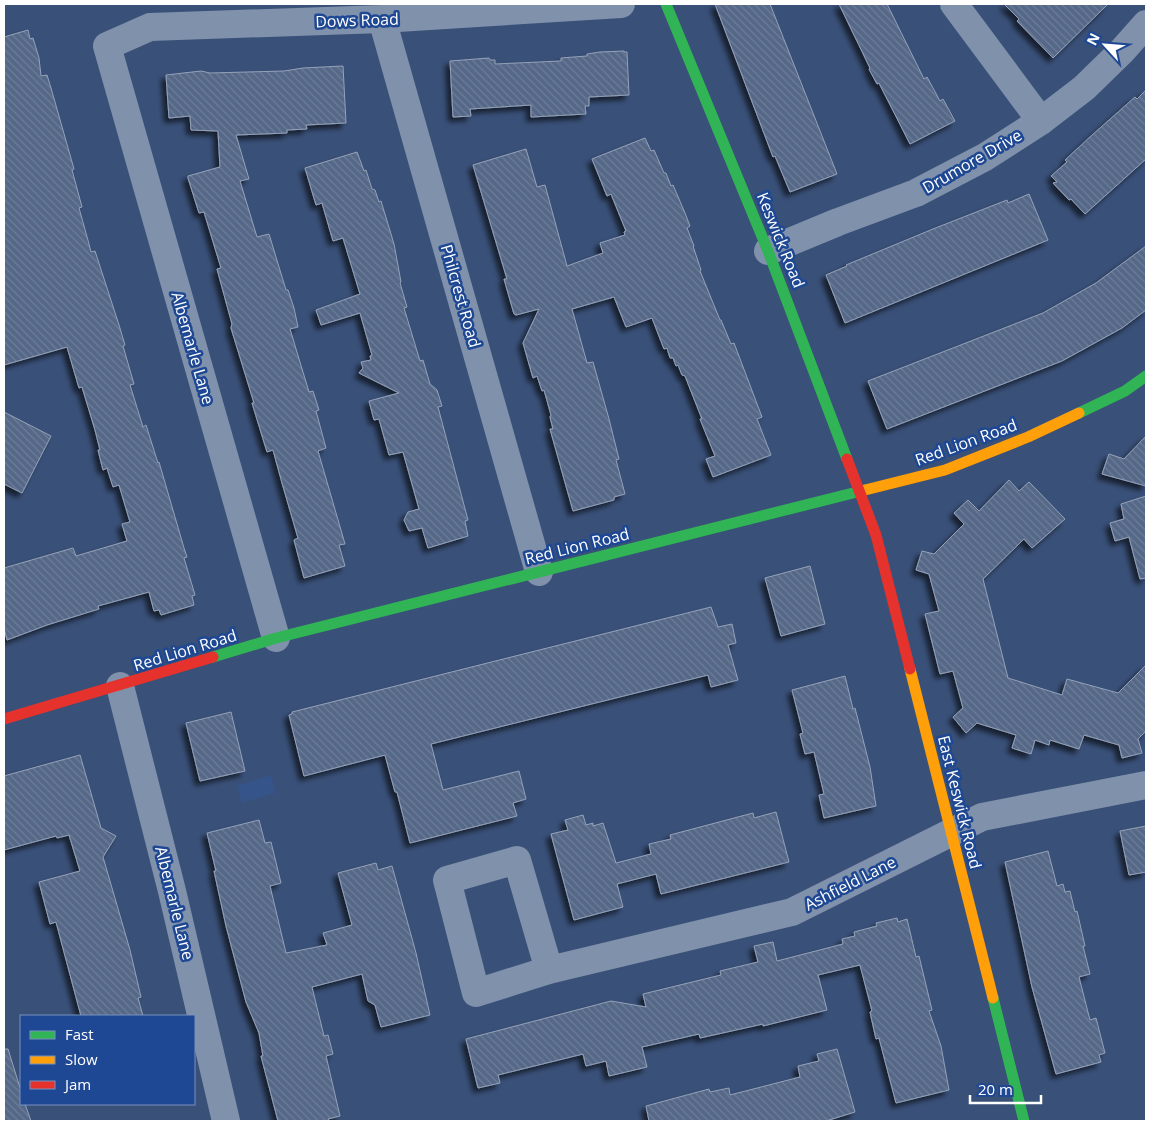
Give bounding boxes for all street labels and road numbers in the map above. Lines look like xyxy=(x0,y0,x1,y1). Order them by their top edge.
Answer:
street label: Dows Road xyxy=(315,8,399,32)
street label: Drumore Drive xyxy=(918,124,1026,198)
street label: Keswick Road xyxy=(752,189,810,291)
street label: Philcrest Road xyxy=(436,242,486,350)
street label: Albemarle Lane xyxy=(166,289,220,407)
street label: Red Lion Road xyxy=(912,413,1020,471)
street label: Red Lion Road xyxy=(522,522,632,570)
street label: Red Lion Road xyxy=(131,624,239,676)
street label: East Keswick Road xyxy=(933,733,987,871)
street label: Albemarle Lane xyxy=(150,844,200,962)
street label: Ashfield Lane xyxy=(800,850,900,915)

